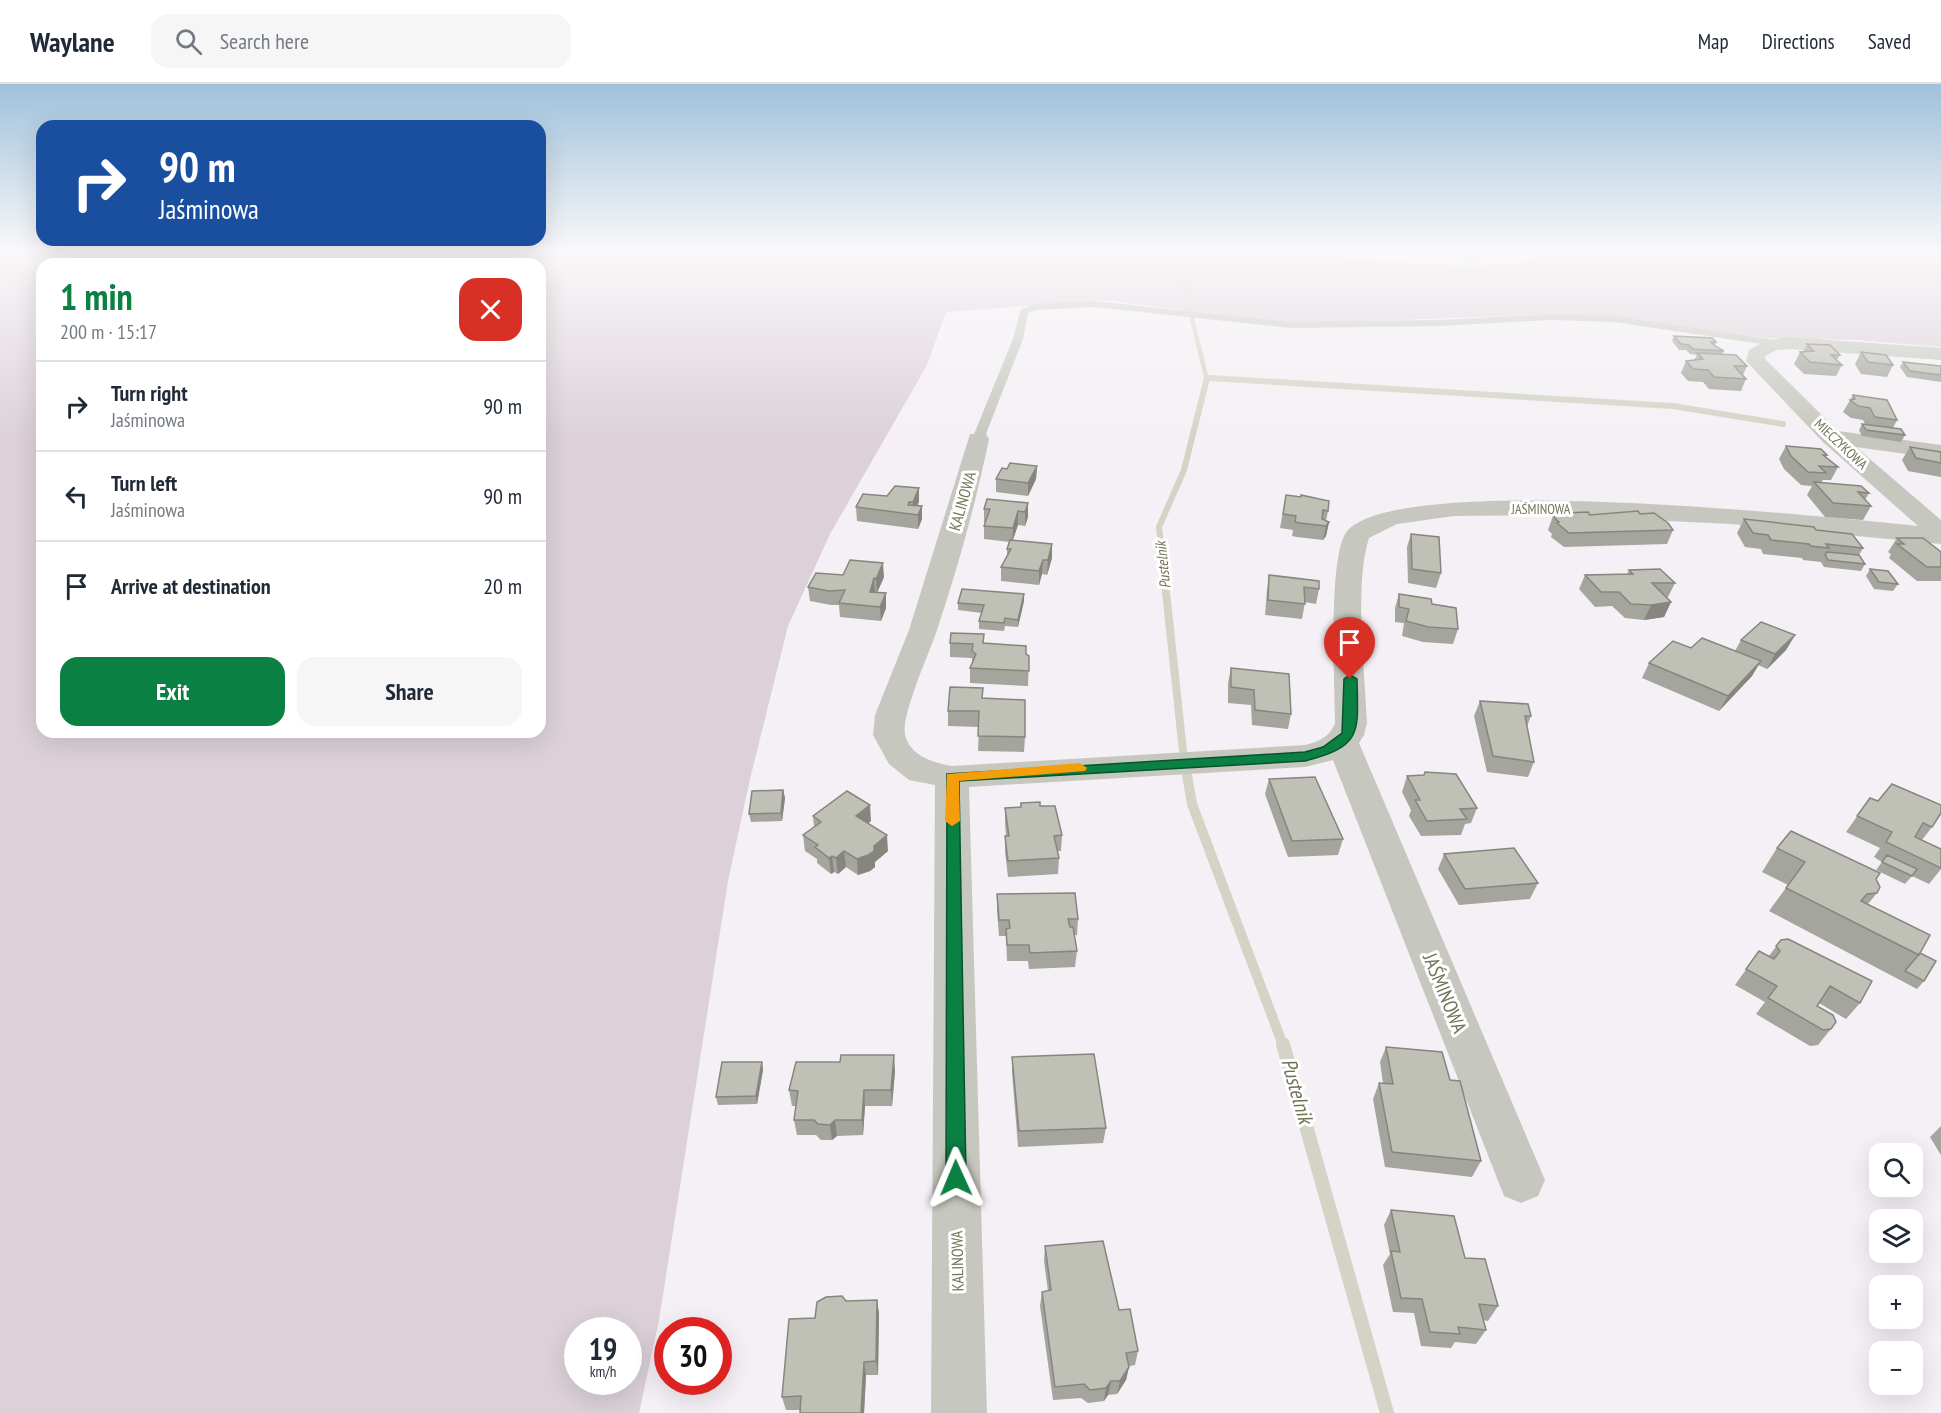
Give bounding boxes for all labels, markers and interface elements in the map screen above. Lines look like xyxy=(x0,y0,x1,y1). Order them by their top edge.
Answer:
search box xyxy=(151,14,571,68)
text: Waylane xyxy=(30,23,115,60)
icon: search xyxy=(172,25,205,58)
text: Search here xyxy=(220,27,309,55)
text: Map xyxy=(1698,28,1729,55)
text: Directions xyxy=(1762,28,1835,55)
text: Saved xyxy=(1868,28,1911,55)
text: 90 m xyxy=(159,139,236,194)
icon: right xyxy=(60,144,138,222)
text: Jaśminowa xyxy=(159,192,259,226)
text: 1 min xyxy=(60,273,133,320)
button: close xyxy=(459,278,522,341)
text: 200 m · 15:17 xyxy=(60,319,157,345)
text: Turn right xyxy=(111,379,188,407)
icon: right xyxy=(60,390,93,423)
text: 90 m xyxy=(483,392,522,420)
text: Jaśminowa xyxy=(111,407,185,433)
street label: MIECZYKOWA xyxy=(1811,415,1872,473)
text: Turn left xyxy=(111,469,177,497)
street label: KALINOWA xyxy=(944,469,980,533)
icon: left xyxy=(60,480,93,513)
text: 90 m xyxy=(483,482,522,510)
text: Jaśminowa xyxy=(111,497,185,523)
street label: JAŚMINOWA xyxy=(1511,500,1571,518)
water label: Pustelnik xyxy=(1150,538,1174,590)
icon: arrive xyxy=(60,570,93,603)
text: Arrive at destination xyxy=(111,572,271,600)
text: 20 m xyxy=(483,572,522,600)
pin xyxy=(1324,617,1375,679)
icon: arrive xyxy=(1333,626,1366,659)
button: Exit xyxy=(60,657,285,726)
button: Share xyxy=(297,657,522,726)
street label: JAŚMINOWA xyxy=(1417,948,1473,1037)
water label: Pustelnik xyxy=(1275,1055,1320,1129)
map controls xyxy=(1869,1143,1923,1395)
button: search xyxy=(1869,1143,1923,1197)
position arrow xyxy=(924,1146,988,1210)
button: layers xyxy=(1869,1209,1923,1263)
street label: KALINOWA xyxy=(946,1230,968,1291)
button: + xyxy=(1869,1275,1923,1329)
speed limit sign: 30 xyxy=(654,1317,732,1395)
text: 19 xyxy=(589,1329,617,1368)
button: − xyxy=(1869,1341,1923,1395)
text: km/h xyxy=(590,1362,616,1381)

